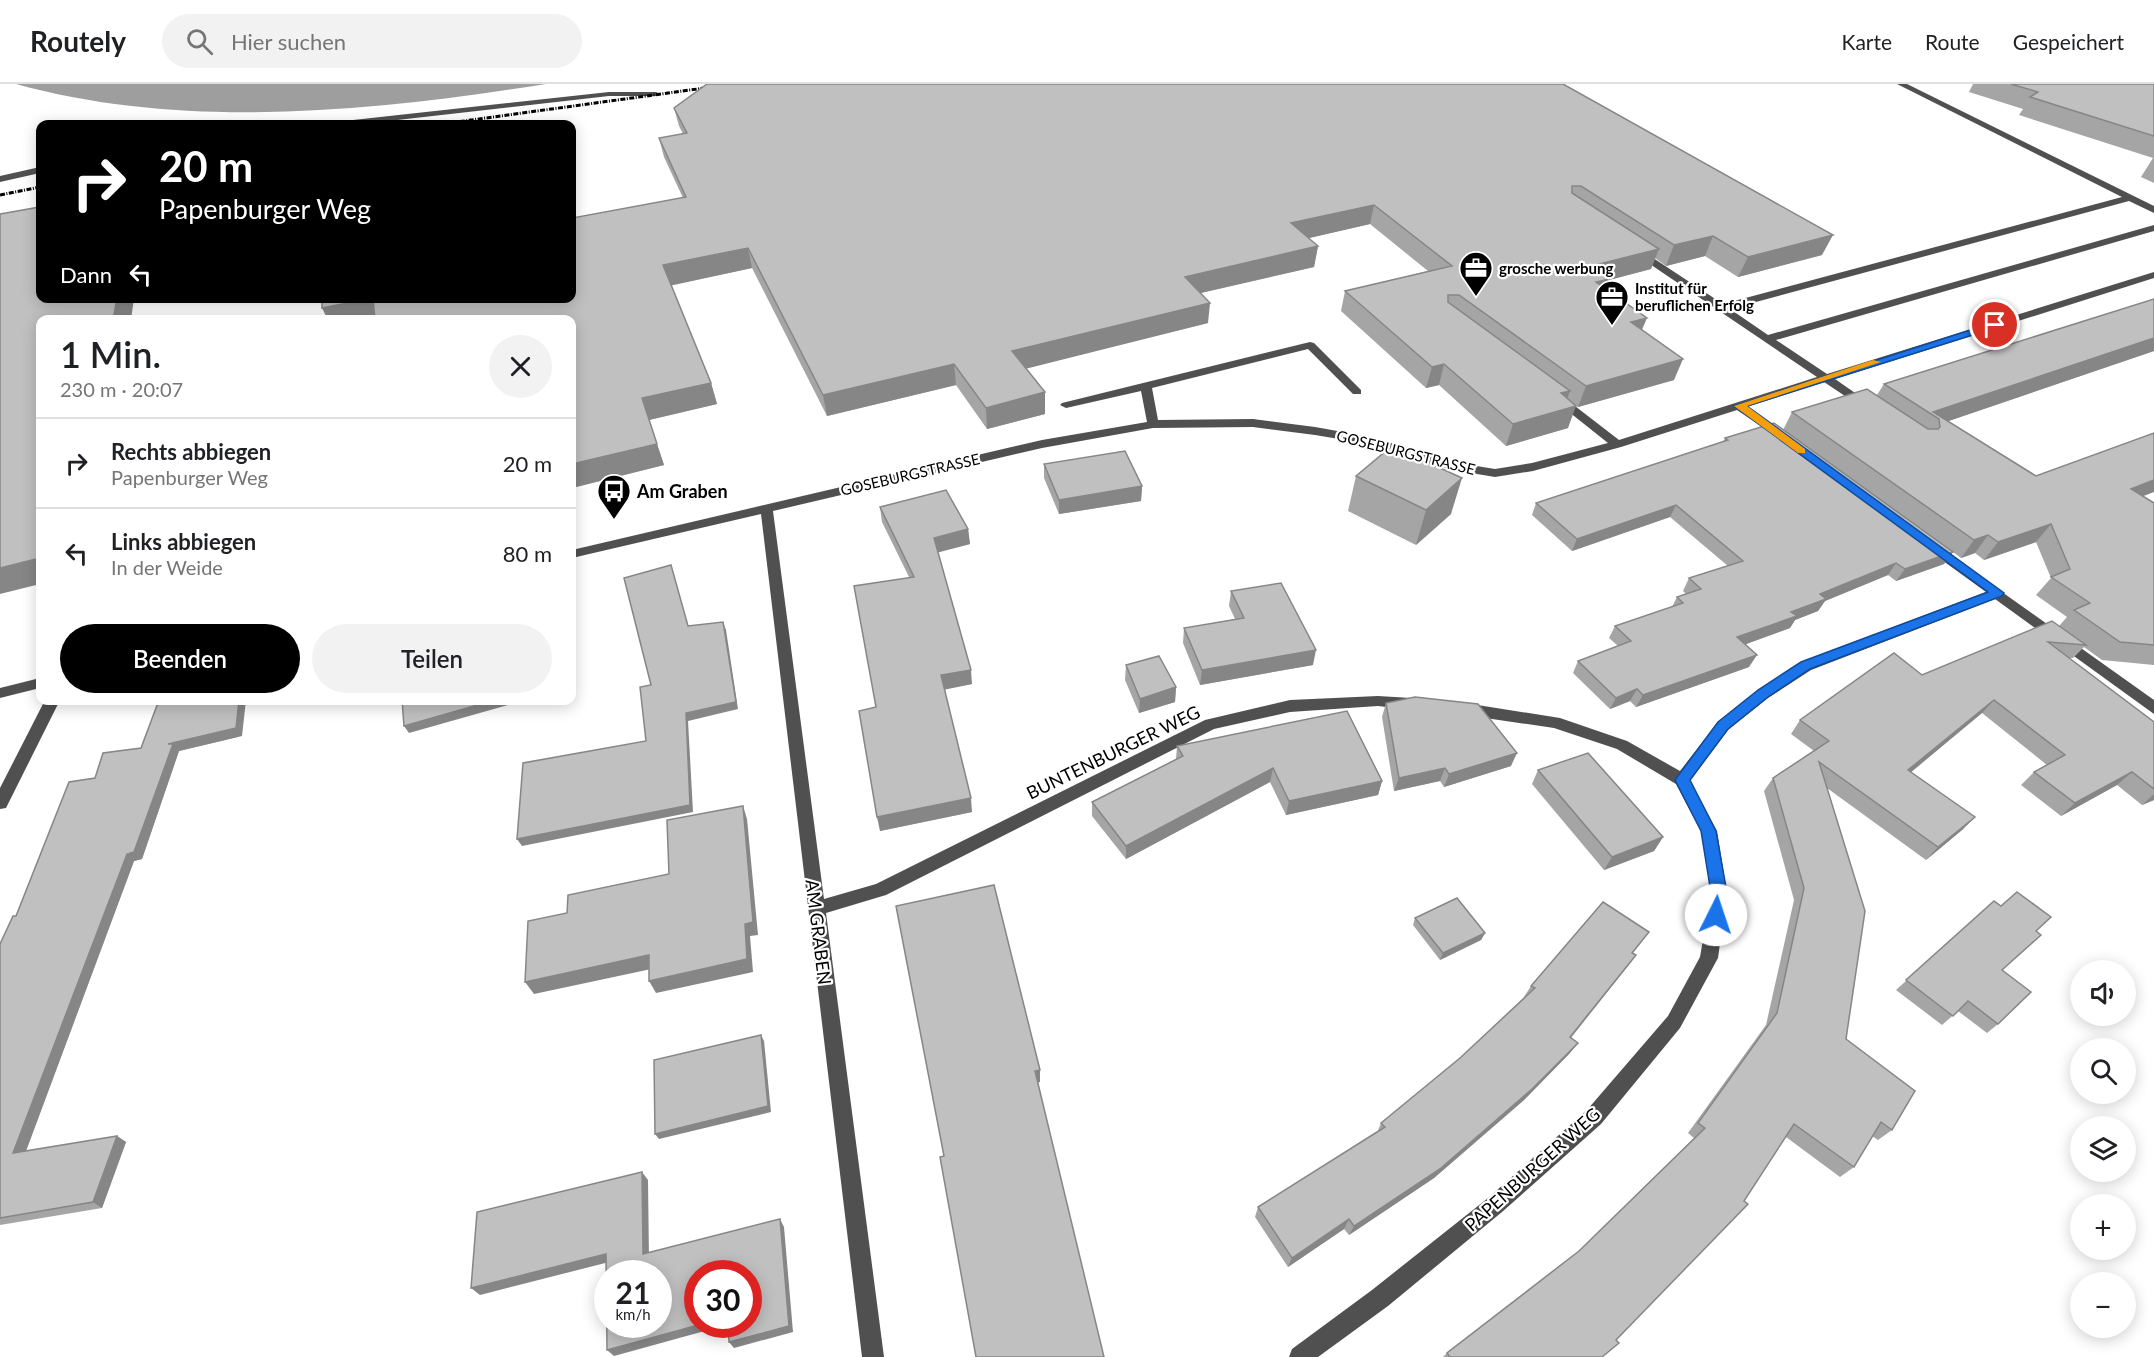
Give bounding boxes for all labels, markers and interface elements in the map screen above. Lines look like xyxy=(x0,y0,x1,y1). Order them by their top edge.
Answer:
search box xyxy=(162,14,582,68)
text: Routely xyxy=(30,24,126,58)
icon: search xyxy=(183,25,216,58)
text: Hier suchen xyxy=(231,28,346,55)
text: Karte xyxy=(1842,29,1892,54)
text: Route xyxy=(1925,29,1980,54)
text: Gespeichert xyxy=(2013,29,2124,54)
text: 20 m xyxy=(159,141,253,191)
icon: right xyxy=(60,144,138,222)
text: Papenburger Weg xyxy=(159,192,371,225)
office icon: grosche werbung xyxy=(1458,250,1494,297)
icon: left xyxy=(124,258,157,291)
place label: grosche werbung xyxy=(1499,259,1613,277)
text: Dann xyxy=(60,261,112,288)
office icon: Institut für beruflichen Erfolg xyxy=(1594,279,1630,326)
place label: Institut für beruflichen Erfolg xyxy=(1635,279,1754,314)
pin xyxy=(1969,299,2020,350)
icon: arrive xyxy=(1978,308,2011,341)
text: 1 Min. xyxy=(60,332,161,376)
button: close xyxy=(489,335,552,398)
text: 230 m · 20:07 xyxy=(60,377,183,401)
street label: GOSEBURGSTRASSE xyxy=(1335,426,1477,478)
text: Rechts abbiegen xyxy=(111,438,271,465)
icon: right xyxy=(60,447,93,480)
street label: GOSEBURGSTRASSE xyxy=(839,449,981,499)
text: 20 m xyxy=(503,450,552,477)
text: Papenburger Weg xyxy=(111,465,268,489)
bus stop icon: Am Graben xyxy=(596,473,632,520)
place label: Am Graben xyxy=(636,480,728,502)
text: Links abbiegen xyxy=(111,528,256,555)
icon: left xyxy=(60,537,93,570)
text: 80 m xyxy=(503,540,552,567)
text: In der Weide xyxy=(111,555,223,579)
button: Beenden xyxy=(60,624,300,693)
button: Teilen xyxy=(312,624,552,693)
street label: BUNTENBURGER WEG xyxy=(1023,700,1203,804)
street label: AM GRABEN xyxy=(802,878,836,986)
position arrow xyxy=(1684,883,1748,947)
map controls xyxy=(2070,960,2136,1338)
button: sound xyxy=(2070,960,2136,1026)
button: search xyxy=(2070,1038,2136,1104)
street label: PAPENBURGER WEG xyxy=(1460,1103,1604,1235)
button: layers xyxy=(2070,1116,2136,1182)
button: + xyxy=(2070,1194,2136,1260)
speed limit sign: 30 xyxy=(684,1260,762,1338)
button: − xyxy=(2070,1272,2136,1338)
text: 21 xyxy=(616,1274,650,1310)
text: km/h xyxy=(615,1305,651,1323)

